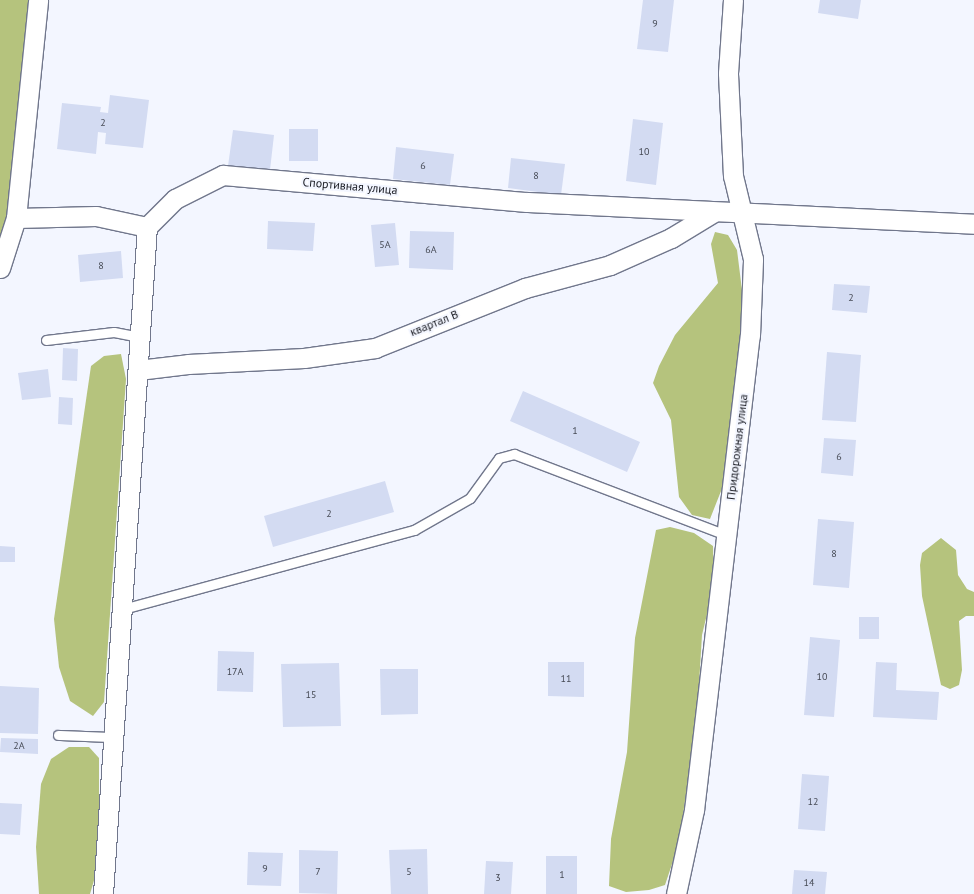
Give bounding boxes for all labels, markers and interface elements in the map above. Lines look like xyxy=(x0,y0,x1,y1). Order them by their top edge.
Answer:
house number: 9 xyxy=(652,18,658,30)
house number: 2 xyxy=(100,117,106,129)
house number: 10 xyxy=(639,146,649,158)
house number: 6 xyxy=(420,160,426,172)
house number: 8 xyxy=(533,170,539,182)
street label: Спортивная улица xyxy=(302,175,398,197)
house number: 5А xyxy=(379,239,391,251)
house number: 6А xyxy=(425,244,437,256)
house number: 8 xyxy=(98,260,104,272)
house number: 2 xyxy=(848,292,854,304)
street label: квартал В xyxy=(408,307,460,339)
street label: Придорожная улица xyxy=(723,393,751,501)
house number: 1 xyxy=(572,425,578,437)
house number: 6 xyxy=(836,451,842,463)
house number: 2 xyxy=(326,508,332,520)
house number: 8 xyxy=(831,548,837,560)
house number: 17А xyxy=(227,666,243,678)
house number: 10 xyxy=(817,671,827,683)
house number: 11 xyxy=(561,673,571,685)
house number: 15 xyxy=(306,689,316,701)
house number: 2А xyxy=(13,740,25,752)
house number: 12 xyxy=(808,796,818,808)
house number: 9 xyxy=(262,863,268,875)
house number: 7 xyxy=(315,866,321,878)
house number: 5 xyxy=(406,866,412,878)
house number: 1 xyxy=(559,869,565,881)
house number: 3 xyxy=(495,872,501,884)
house number: 14 xyxy=(804,877,814,889)

